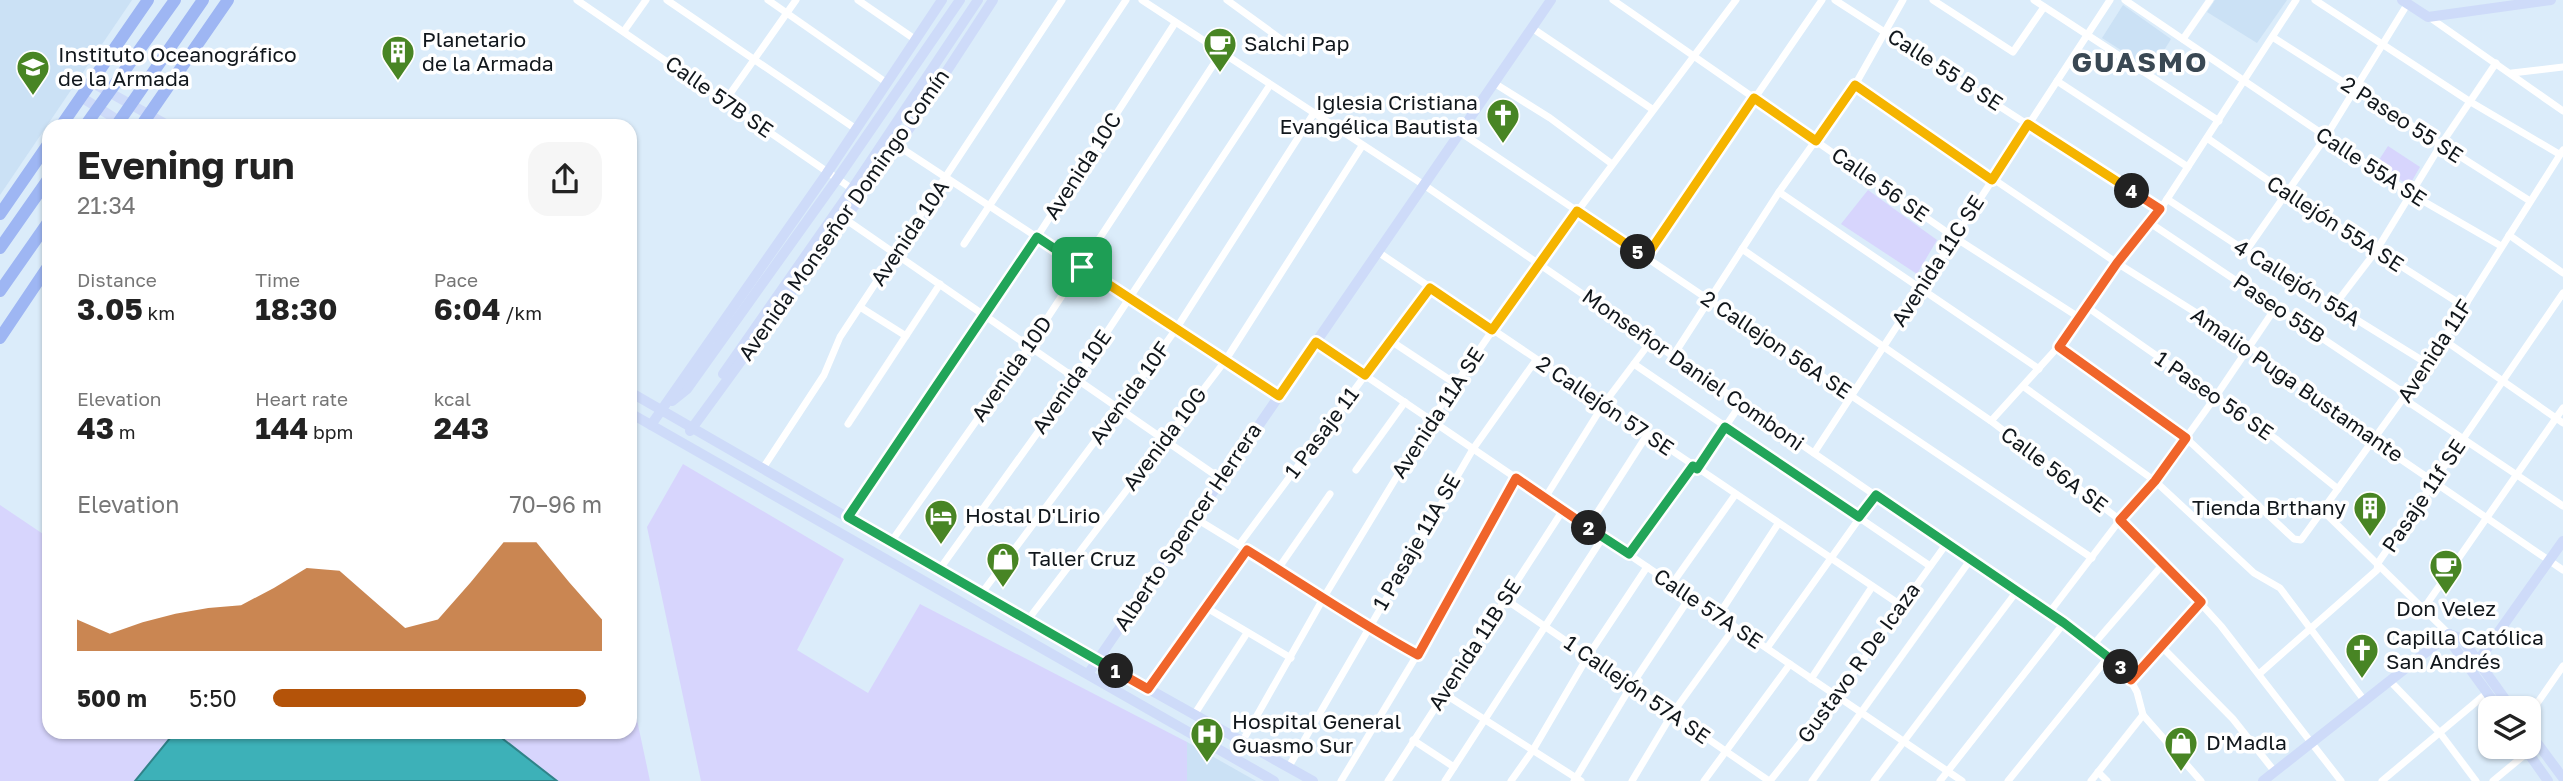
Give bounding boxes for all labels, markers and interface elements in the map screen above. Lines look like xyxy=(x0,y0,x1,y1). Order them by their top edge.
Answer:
street label: Calle 55 B SE xyxy=(1883,22,2008,116)
cafe icon: Salchi Pap xyxy=(1201,25,1239,74)
place label: Planetario de la Armada xyxy=(422,26,554,76)
place label: Salchi Pap xyxy=(1244,30,1349,56)
building icon: Planetario de la Armada xyxy=(379,33,417,82)
place label: Instituto Oceanográfico de la Armada xyxy=(58,41,297,91)
district label: GUASMO xyxy=(2071,45,2209,78)
school or university icon: Instituto Oceanográfico de la Armada xyxy=(14,48,52,97)
street label: Calle 57B SE xyxy=(661,49,779,143)
street label: Avenida Monseñor Domingo Comín xyxy=(732,64,954,365)
street label: 2 Paseo 55 SE xyxy=(2337,70,2468,168)
place label: Iglesia Cristiana Evangélica Bautista xyxy=(1279,89,1478,139)
church icon: Iglesia Cristiana Evangélica Bautista xyxy=(1484,96,1522,145)
street label: Avenida 10C xyxy=(1038,107,1126,224)
street label: Calle 55A SE xyxy=(2311,121,2432,212)
street label: Calle 56 SE xyxy=(1827,141,1934,227)
text: Evening run xyxy=(77,142,295,187)
button: share xyxy=(528,142,602,216)
street label: Callejón 55A SE xyxy=(2262,169,2409,277)
pin: 4 xyxy=(2114,174,2150,208)
street label: Avenida 10A xyxy=(864,175,954,290)
text: 4 xyxy=(2126,179,2137,202)
street label: Avenida 11C SE xyxy=(1885,190,1989,331)
text: 21:34 xyxy=(77,191,136,219)
street label: 4 Callejón 55A xyxy=(2229,233,2366,331)
pin: 5 xyxy=(1620,234,1656,270)
pin xyxy=(1052,237,1112,297)
text: 5 xyxy=(1632,240,1643,263)
icon: arrive xyxy=(1063,248,1101,286)
text: Distance xyxy=(77,268,157,291)
text: Time xyxy=(255,268,300,291)
text: Pace xyxy=(434,268,478,291)
street label: Paseo 55B xyxy=(2229,268,2330,348)
street label: Monseñor Daniel Comboni xyxy=(1578,283,1809,456)
street label: 2 Callejon 56A SE xyxy=(1696,284,1857,404)
text: 3.05 xyxy=(77,291,143,327)
text: 18:30 xyxy=(255,291,337,327)
text: 6:04 xyxy=(434,291,501,327)
street label: Avenida 11F xyxy=(2391,294,2477,407)
text: km xyxy=(143,301,175,324)
text: /km xyxy=(501,301,542,324)
street label: Amalio Puga Bustamante xyxy=(2186,301,2409,467)
street label: Avenida 10D xyxy=(965,311,1057,426)
street label: Avenida 10E xyxy=(1026,324,1117,438)
street label: Avenida 10F xyxy=(1083,336,1175,449)
street label: Avenida 11A SE xyxy=(1385,342,1489,483)
street label: 1 Paseo 56 SE xyxy=(2150,345,2279,446)
street label: 2 Callejón 57 SE xyxy=(1532,350,1679,461)
street label: Avenida 10G xyxy=(1117,381,1212,495)
street label: 1 Pasaje 11 xyxy=(1279,382,1364,483)
text: Elevation xyxy=(77,387,162,410)
text: Heart rate xyxy=(255,387,348,410)
text: kcal xyxy=(434,387,471,410)
text: 43 xyxy=(77,410,114,446)
text: 144 xyxy=(255,410,308,446)
text: 243 xyxy=(434,410,489,446)
street label: Alberto Spencer Herrera xyxy=(1108,418,1267,635)
text: m xyxy=(114,420,136,443)
text: bpm xyxy=(308,420,353,443)
street label: Calle 56A SE xyxy=(1996,421,2113,518)
street label: Pasaje 11f SE xyxy=(2376,434,2471,557)
street label: 1 Pasaje 11A SE xyxy=(1367,469,1466,614)
building icon: Tienda Brthany xyxy=(2351,489,2389,538)
text: Elevation xyxy=(77,490,179,518)
text: 70–96 m xyxy=(509,490,602,518)
place label: Tienda Brthany xyxy=(2192,494,2346,520)
hotel icon: Hostal D'Lirio xyxy=(922,497,960,546)
place label: Hostal D'Lirio xyxy=(965,502,1100,528)
pin: 2 xyxy=(1572,510,1606,546)
text: 2 xyxy=(1583,516,1594,539)
shop icon: Taller Cruz xyxy=(984,540,1022,589)
place label: Taller Cruz xyxy=(1028,545,1136,571)
cafe icon: Don Velez xyxy=(2427,547,2465,596)
street label: Calle 57A SE xyxy=(1649,562,1768,654)
street label: Avenida 11B SE xyxy=(1422,574,1526,715)
street label: Gustavo R De Icaza xyxy=(1791,577,1925,748)
place label: Don Velez xyxy=(2396,595,2496,621)
place label: Capilla Católica San Andrés xyxy=(2386,624,2544,674)
street label: 1 Callejón 57A SE xyxy=(1560,629,1716,749)
church icon: Capilla Católica San Andrés xyxy=(2343,631,2381,680)
pin: 3 xyxy=(2104,650,2138,684)
pin: 1 xyxy=(1098,654,1134,688)
text: 3 xyxy=(2115,655,2126,678)
text: 1 xyxy=(1111,659,1120,682)
text: 500 m xyxy=(77,684,147,712)
text: 5:50 xyxy=(189,684,237,712)
map controls xyxy=(2478,696,2541,759)
button: layers xyxy=(2478,696,2541,759)
place label: Hospital General Guasmo Sur xyxy=(1232,708,1401,758)
hospital icon: Hospital General Guasmo Sur xyxy=(1188,715,1226,764)
shop icon: D'Madla xyxy=(2162,724,2200,773)
place label: D'Madla xyxy=(2206,729,2287,755)

